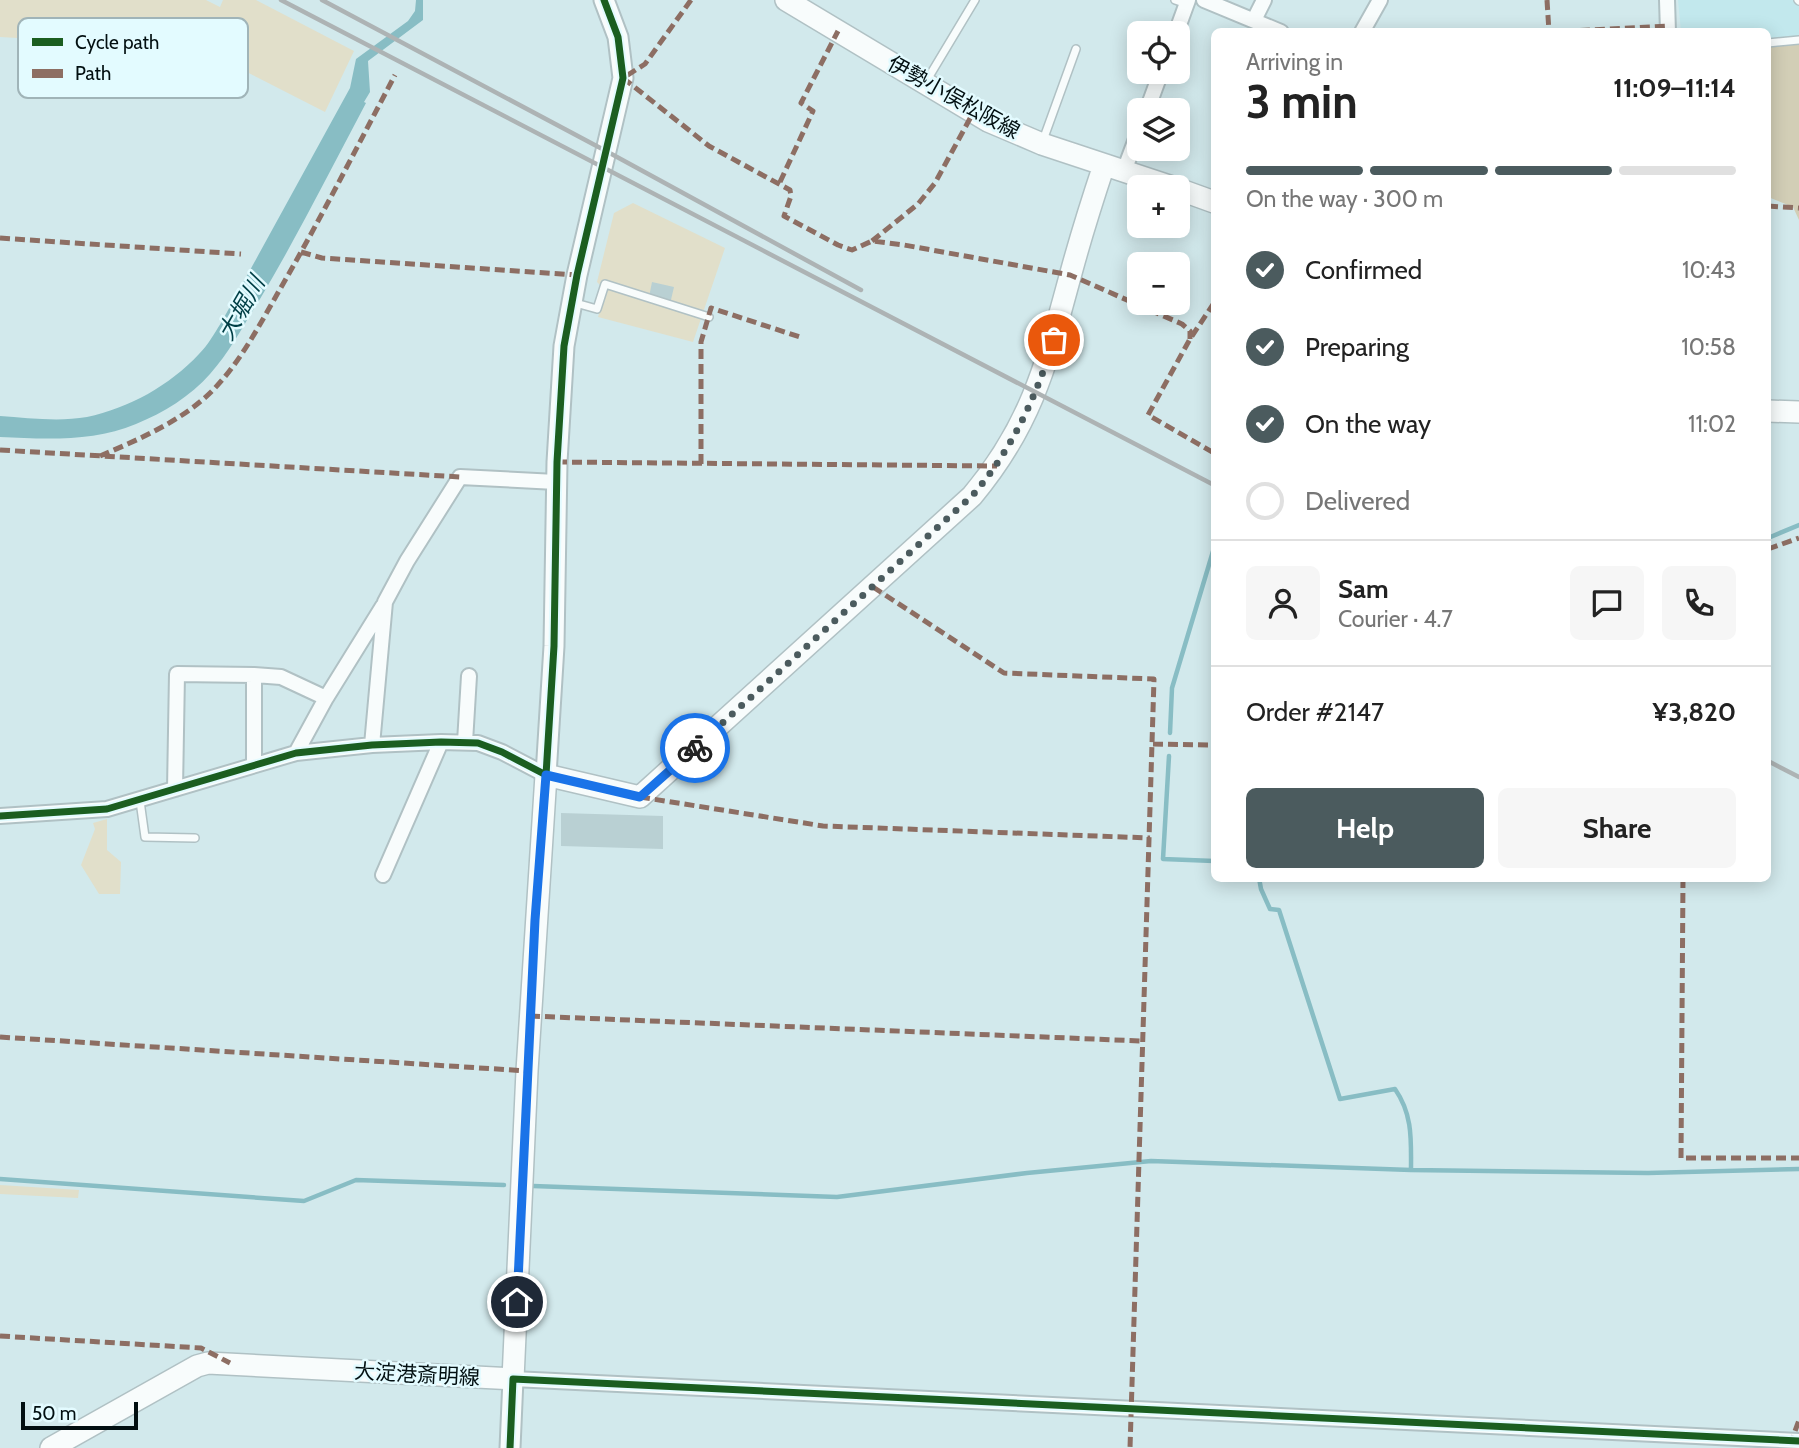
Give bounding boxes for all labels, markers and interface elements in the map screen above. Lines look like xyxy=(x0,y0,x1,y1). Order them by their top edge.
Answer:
legend xyxy=(18,18,248,98)
map controls xyxy=(1127,21,1190,315)
button: locate xyxy=(1127,21,1190,84)
text: Cycle path xyxy=(75,31,159,54)
text: Arriving in xyxy=(1246,48,1343,76)
street label: 伊勢小俣松阪線 xyxy=(884,50,1024,144)
text: Path xyxy=(75,62,111,85)
text: 11:09–11:14 xyxy=(1613,72,1736,104)
text: 3 min xyxy=(1246,74,1358,130)
button: layers xyxy=(1127,98,1190,161)
button: + xyxy=(1127,175,1190,238)
text: On the way · 300 m xyxy=(1246,185,1443,213)
icon: check xyxy=(1246,251,1284,289)
button: − xyxy=(1127,252,1190,315)
text: Confirmed xyxy=(1305,254,1422,286)
text: 10:43 xyxy=(1682,256,1736,284)
water label: 大堀川 xyxy=(212,269,272,345)
pin xyxy=(1024,310,1084,370)
icon: bag xyxy=(1035,321,1073,359)
icon: check xyxy=(1246,328,1284,366)
text: Preparing xyxy=(1305,331,1409,363)
text: 10:58 xyxy=(1681,333,1736,361)
icon: check xyxy=(1246,405,1284,443)
text: On the way xyxy=(1305,408,1431,440)
text: 11:02 xyxy=(1688,410,1736,438)
text: Delivered xyxy=(1305,485,1410,517)
button: person xyxy=(1246,566,1320,640)
button: chat xyxy=(1570,566,1644,640)
button: phone xyxy=(1662,566,1736,640)
text: Sam xyxy=(1338,573,1389,605)
text: Courier · 4.7 xyxy=(1338,605,1453,633)
text: Order #2147 xyxy=(1246,696,1384,728)
text: ¥3,820 xyxy=(1652,696,1736,728)
courier xyxy=(660,713,730,783)
icon: bike xyxy=(676,729,714,767)
button: Help xyxy=(1246,788,1484,868)
button: Share xyxy=(1498,788,1736,868)
pin xyxy=(487,1272,547,1332)
icon: home xyxy=(498,1283,536,1321)
street label: 大淀港斎明線 xyxy=(353,1358,481,1390)
scale bar xyxy=(21,1399,138,1431)
text: 50 m xyxy=(32,1402,76,1425)

